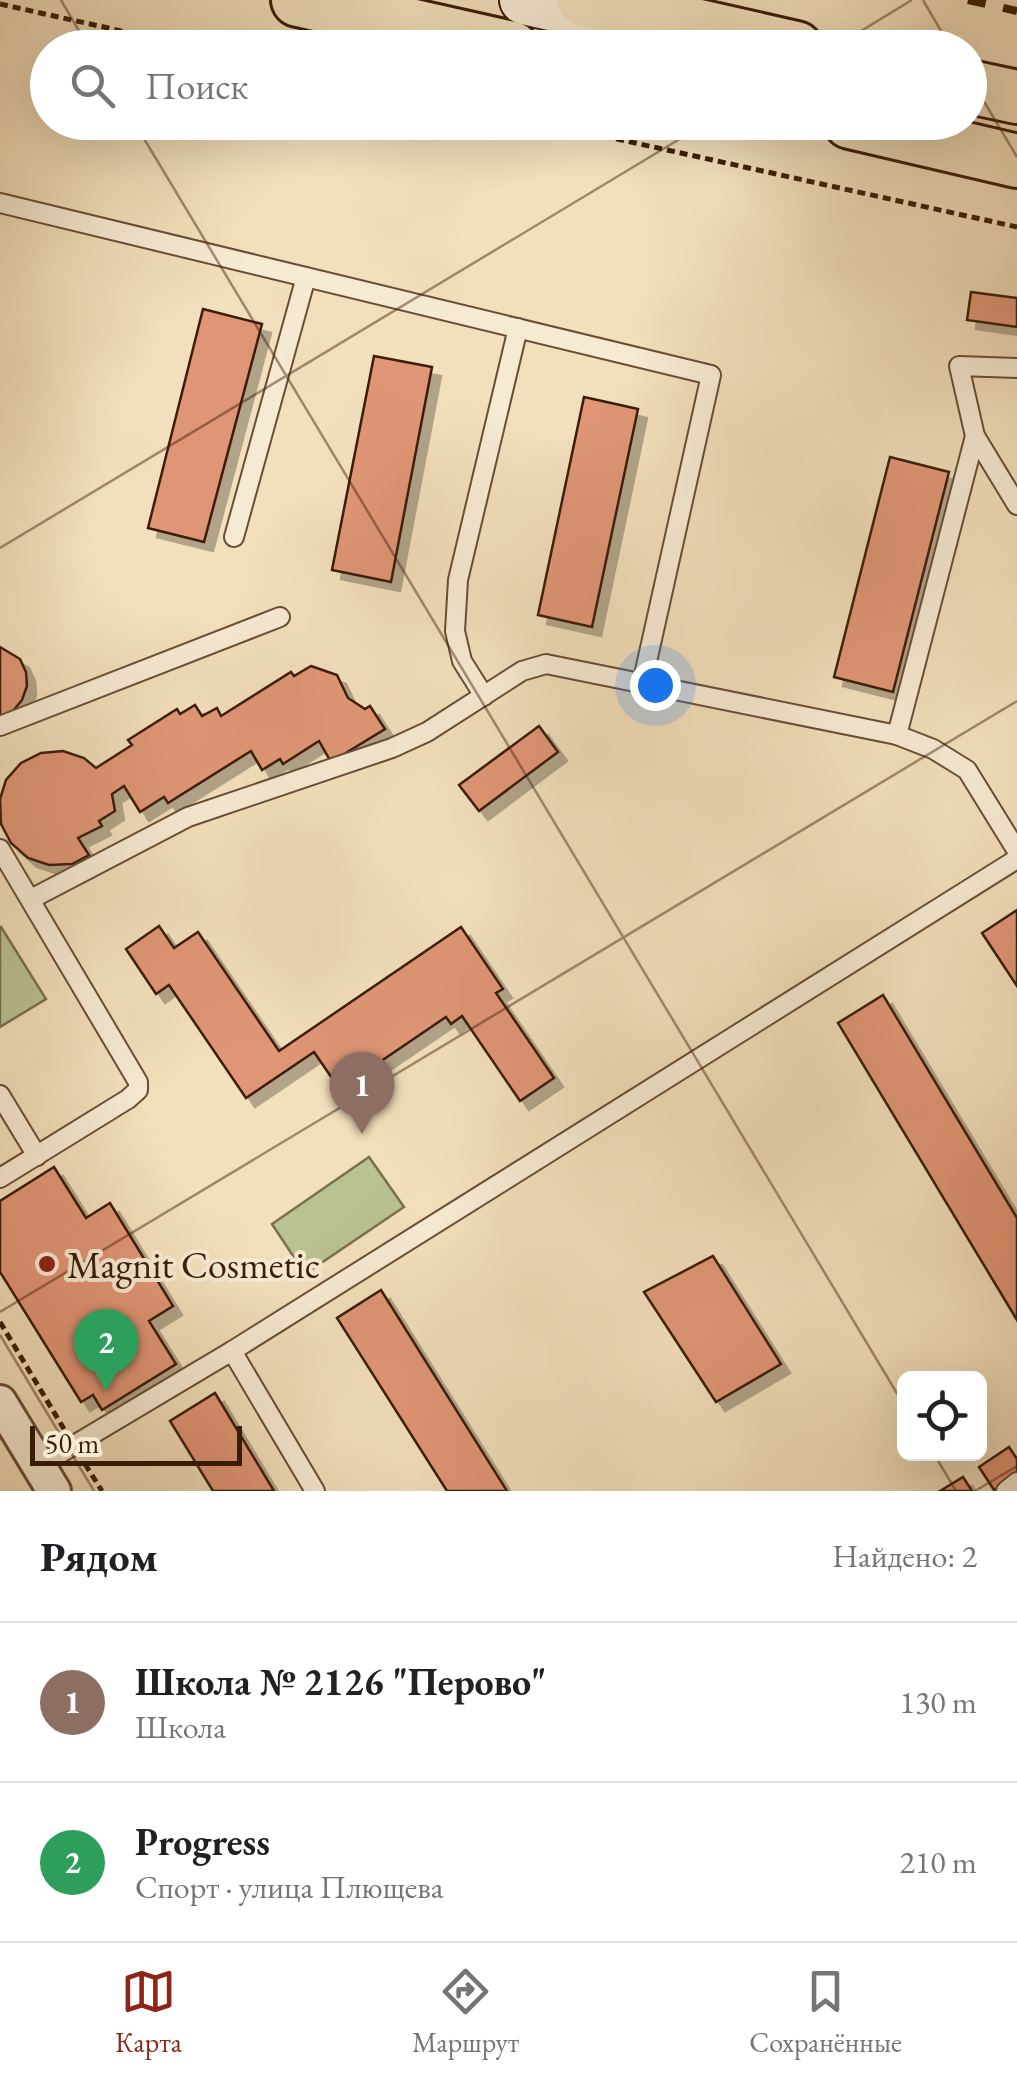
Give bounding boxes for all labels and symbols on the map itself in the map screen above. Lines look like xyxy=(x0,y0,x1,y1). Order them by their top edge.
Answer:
your location xyxy=(630,660,681,711)
pin: 1 xyxy=(330,1052,394,1134)
place label: Magnit Cosmetic xyxy=(67,1240,320,1289)
marker: Magnit Cosmetic xyxy=(36,1253,58,1275)
pin: 2 xyxy=(74,1308,138,1391)
scale bar xyxy=(30,1421,242,1466)

